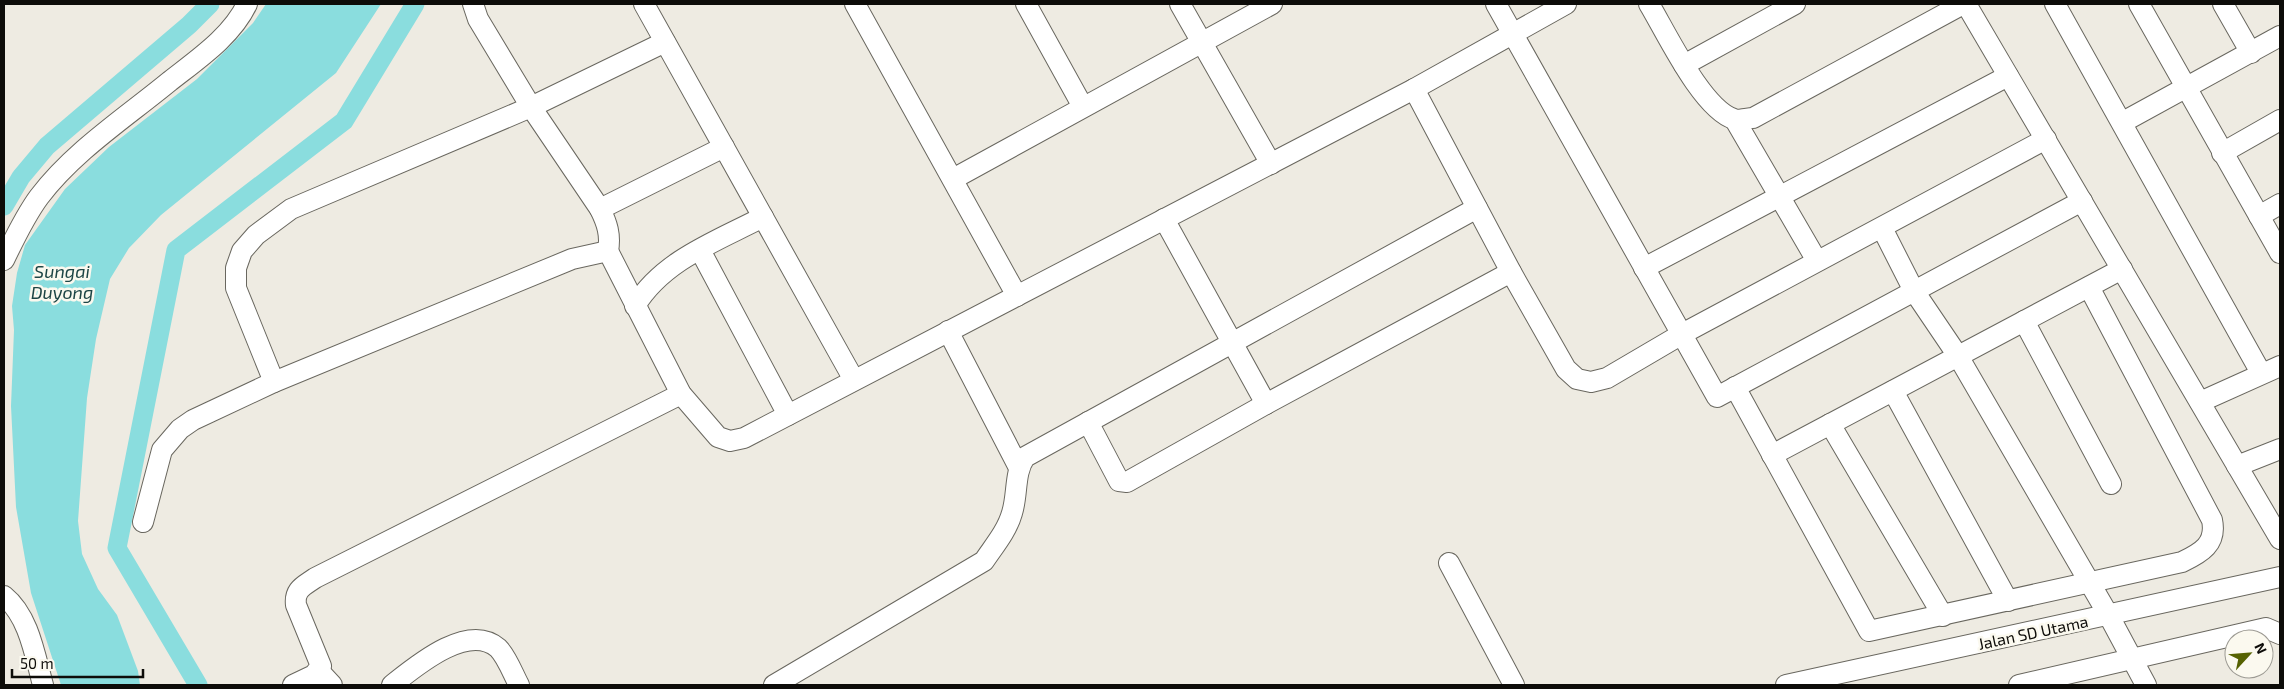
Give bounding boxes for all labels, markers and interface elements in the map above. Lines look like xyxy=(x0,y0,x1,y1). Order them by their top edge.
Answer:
water label: Sungai Duyong xyxy=(31,260,93,303)
street label: Jalan SD Utama xyxy=(1976,611,2090,653)
north arrow xyxy=(2224,629,2274,679)
text: N xyxy=(2251,640,2271,656)
scale bar xyxy=(12,646,144,678)
text: 50 m xyxy=(20,654,54,672)

